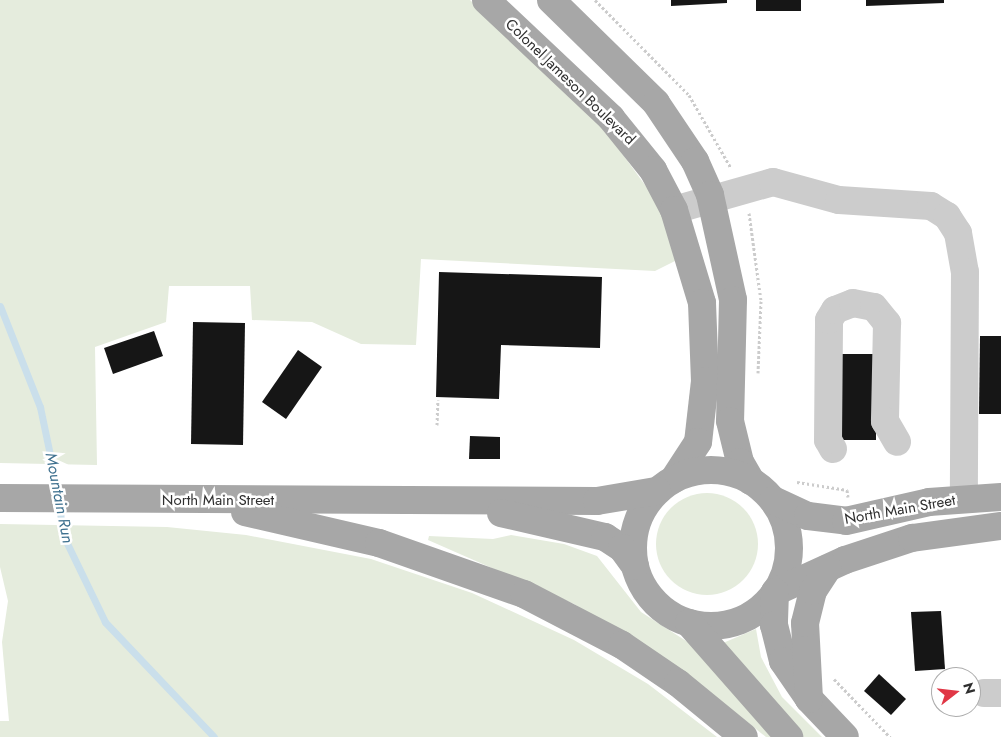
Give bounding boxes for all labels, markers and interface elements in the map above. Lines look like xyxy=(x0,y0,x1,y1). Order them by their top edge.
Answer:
street label: Colonel Jameson Boulevard xyxy=(501,15,639,149)
water label: Mountain Run xyxy=(41,451,77,545)
street label: North Main Street xyxy=(843,491,957,529)
street label: North Main Street xyxy=(162,492,274,510)
north arrow xyxy=(931,667,981,717)
text: N xyxy=(958,680,981,696)

